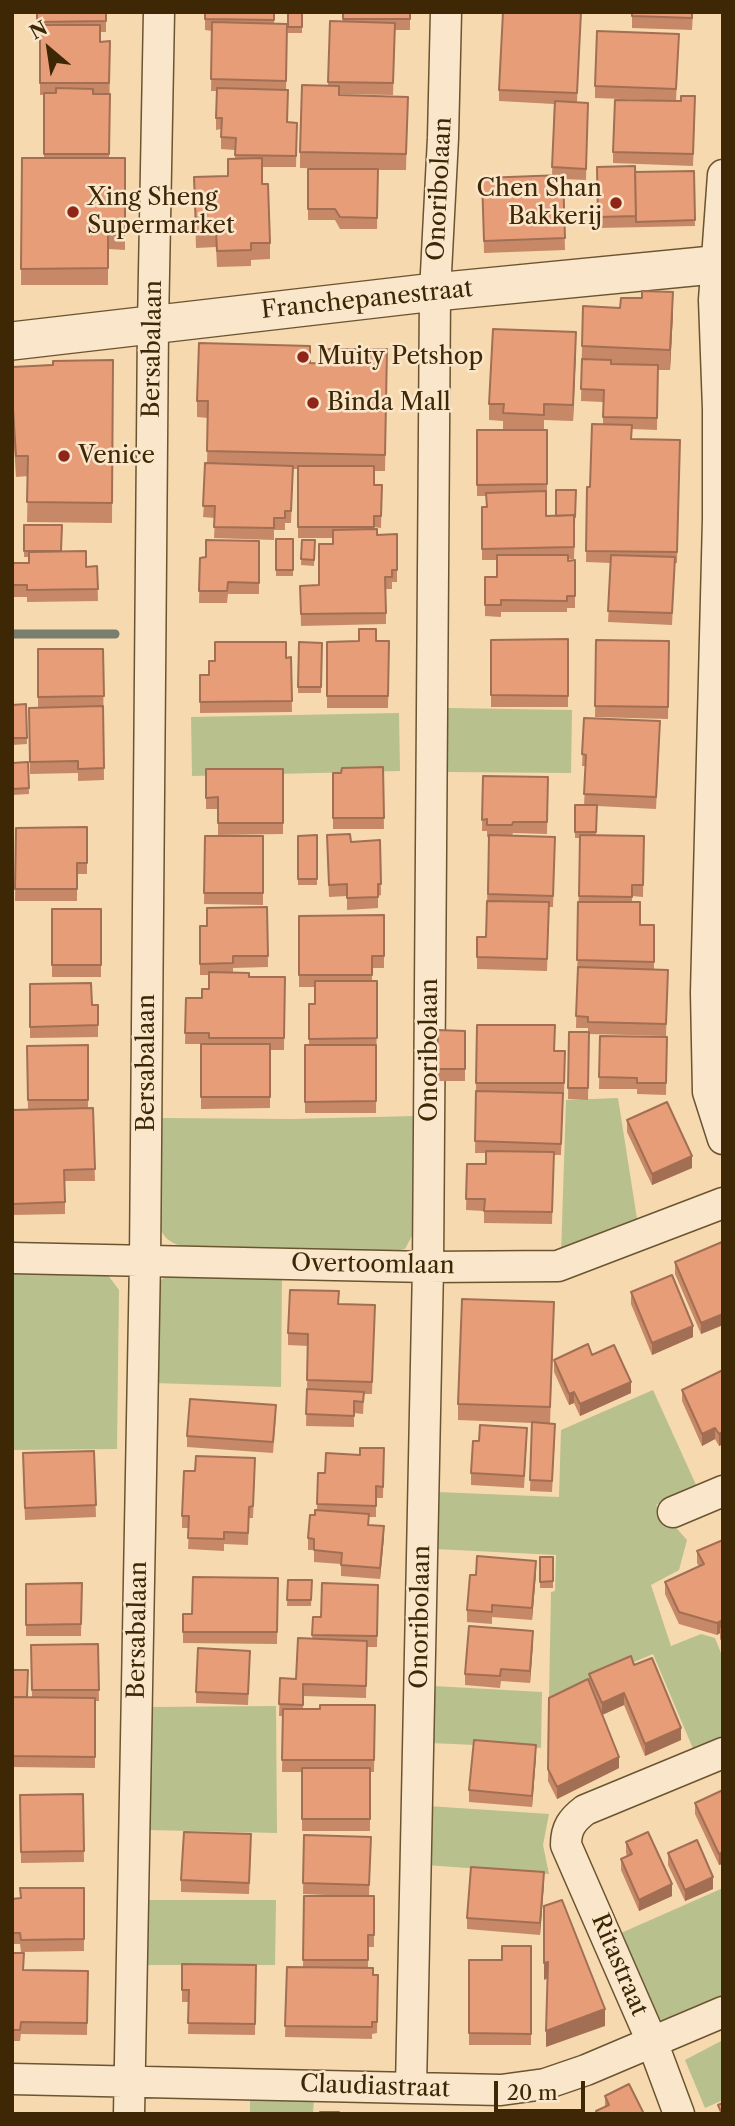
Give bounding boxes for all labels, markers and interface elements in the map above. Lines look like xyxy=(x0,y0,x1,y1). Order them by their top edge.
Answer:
north arrow xyxy=(14,14,84,84)
text: N xyxy=(26,16,51,44)
street label: Onoribolaan xyxy=(422,116,458,262)
place label: Chen Shan Bakkerij xyxy=(477,175,602,231)
place label: Xing Sheng Supermarket xyxy=(87,184,234,240)
marker: Chen Shan Bakkerij xyxy=(608,195,624,211)
marker: Xing Sheng Supermarket xyxy=(65,204,81,220)
street label: Franchepanestraat xyxy=(260,275,474,325)
street label: Bersabalaan xyxy=(137,280,169,418)
place label: Muity Petshop xyxy=(317,343,483,371)
marker: Muity Petshop xyxy=(295,349,311,365)
place label: Binda Mall xyxy=(327,389,451,417)
marker: Binda Mall xyxy=(305,395,321,411)
place label: Venice xyxy=(78,442,155,470)
marker: Venice xyxy=(56,448,72,464)
street label: Onoribolaan xyxy=(416,978,444,1122)
street label: Bersabalaan xyxy=(133,994,161,1132)
street label: Overtoomlaan xyxy=(291,1249,455,1281)
street label: Onoribolaan xyxy=(405,1545,437,1689)
street label: Bersabalaan xyxy=(122,1561,154,1699)
street label: Ritastraat xyxy=(585,1909,653,2021)
scale bar xyxy=(497,2066,588,2110)
street label: Claudiastraat xyxy=(299,2070,451,2104)
text: 20 m xyxy=(507,2080,558,2105)

